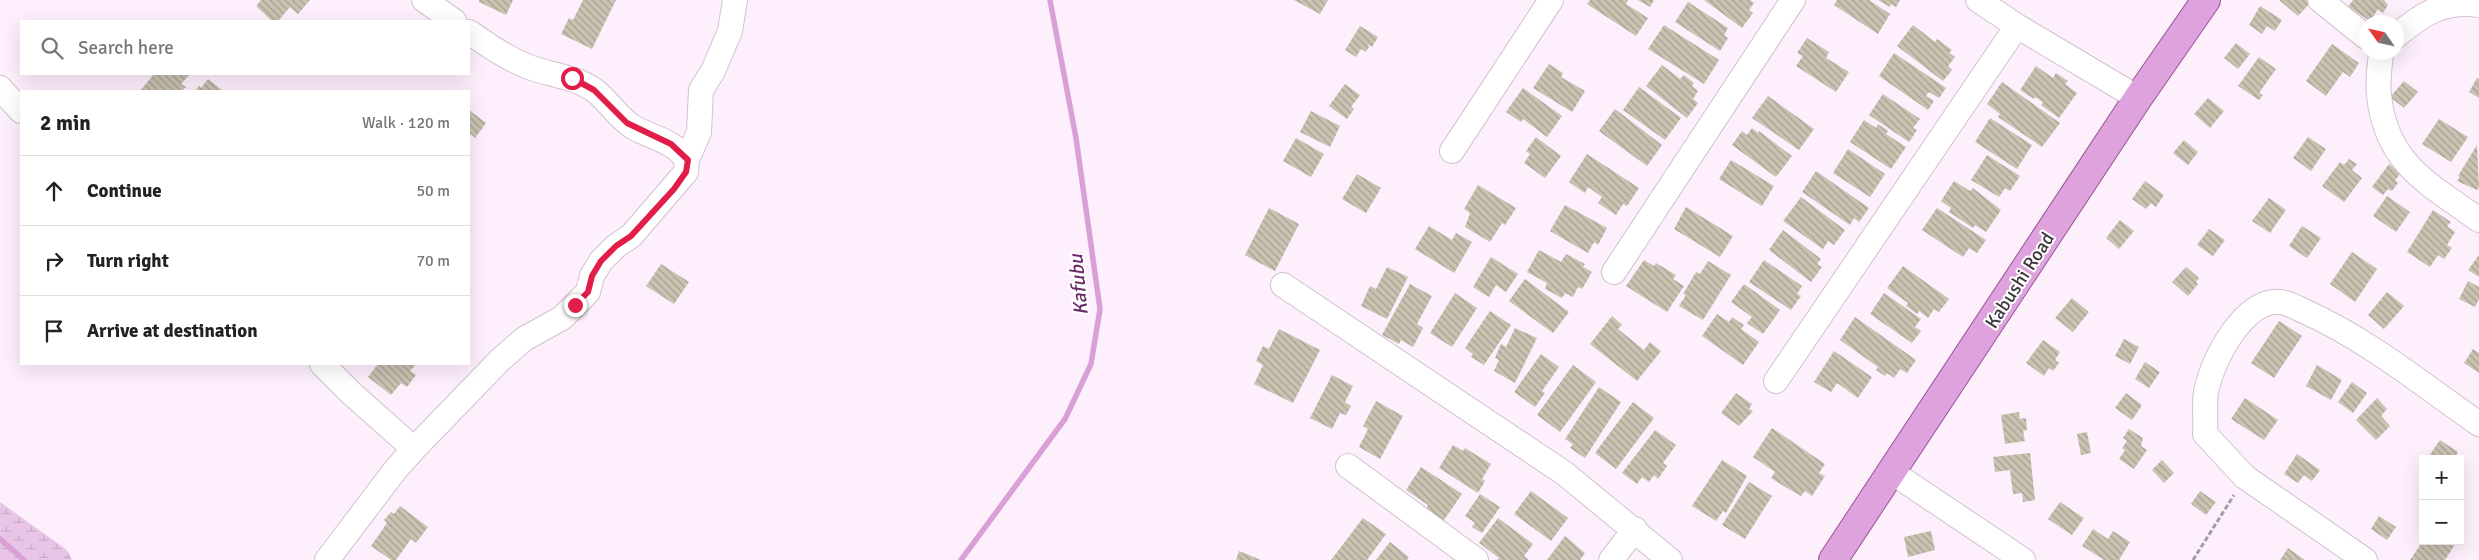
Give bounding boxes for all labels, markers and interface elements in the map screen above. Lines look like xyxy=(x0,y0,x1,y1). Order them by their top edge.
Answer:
north arrow xyxy=(2359,15,2404,60)
search box xyxy=(20,20,470,75)
icon: search xyxy=(38,34,66,62)
text: Search here xyxy=(78,36,174,60)
route start xyxy=(561,67,584,90)
text: 2 min xyxy=(40,110,91,136)
text: Walk · 120 m xyxy=(362,113,450,133)
icon: ahead xyxy=(40,177,68,205)
text: Continue xyxy=(87,179,162,203)
text: 50 m xyxy=(416,181,450,201)
street label: Kabushi Road xyxy=(1980,228,2060,333)
icon: right xyxy=(40,247,68,275)
text: Turn right xyxy=(87,249,169,273)
text: 70 m xyxy=(416,251,450,271)
water label: Kafubu xyxy=(1063,252,1094,317)
route end xyxy=(564,294,587,317)
icon: arrive xyxy=(40,317,68,345)
text: Arrive at destination xyxy=(87,319,258,343)
map controls xyxy=(2419,455,2464,545)
button: + xyxy=(2419,455,2464,500)
button: − xyxy=(2419,500,2464,545)

